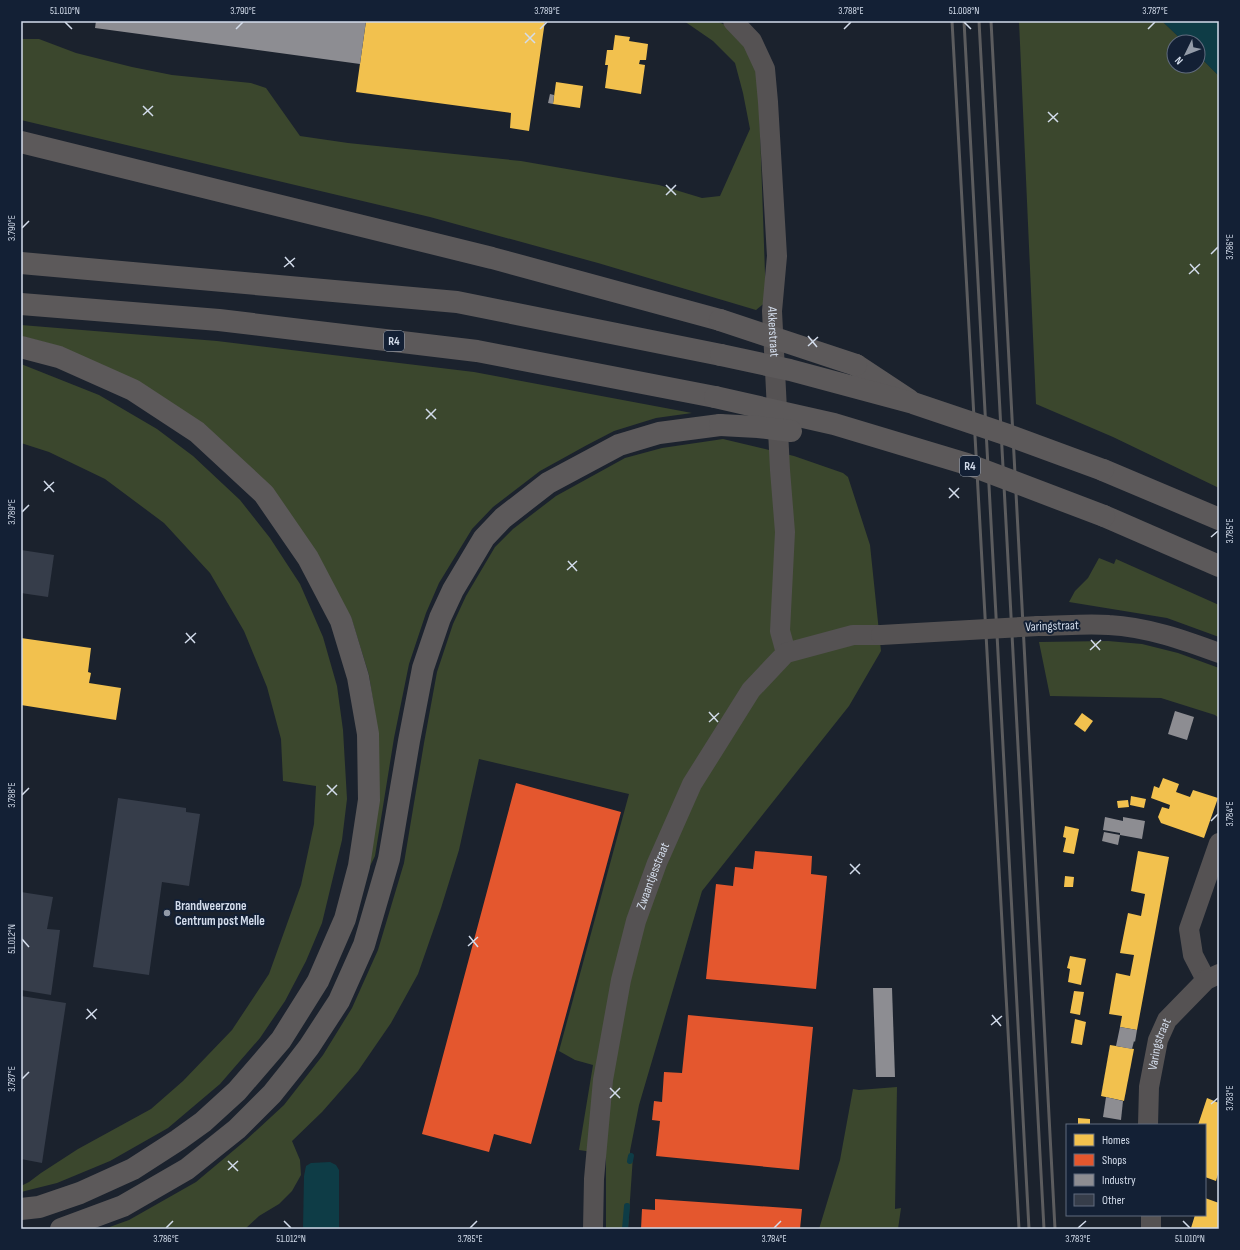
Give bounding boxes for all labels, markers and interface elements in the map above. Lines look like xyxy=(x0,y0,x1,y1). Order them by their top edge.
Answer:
text: 51.010°N xyxy=(50,5,80,17)
text: 3.790°E xyxy=(230,5,256,17)
text: 3.789°E xyxy=(534,5,560,17)
text: 3.788°E xyxy=(838,5,864,17)
text: 51.008°N xyxy=(949,5,979,17)
text: 3.787°E xyxy=(1142,5,1168,17)
north arrow xyxy=(1166,34,1206,74)
text: N xyxy=(1172,54,1186,67)
text: 3.790°E xyxy=(6,215,18,241)
text: 3.786°E xyxy=(1224,234,1236,260)
street label: Akkerstraat xyxy=(764,305,782,358)
road number: R4 xyxy=(384,331,404,351)
road number: R4 xyxy=(960,456,980,476)
text: 3.789°E xyxy=(6,499,18,525)
text: 3.785°E xyxy=(1224,518,1236,544)
street label: Varingstraat xyxy=(1025,617,1079,635)
text: 3.788°E xyxy=(6,782,18,808)
text: 3.784°E xyxy=(1224,801,1236,827)
street label: Zwaantjesstraat xyxy=(633,840,673,912)
place label: Brandweerzone Centrum post Melle xyxy=(175,898,265,929)
marker: Brandweerzone Centrum post Melle xyxy=(162,908,172,918)
text: 51.012°N xyxy=(6,924,18,954)
street label: Varingstraat xyxy=(1144,1016,1175,1072)
text: 3.787°E xyxy=(6,1066,18,1092)
text: 3.783°E xyxy=(1224,1085,1236,1111)
legend xyxy=(1066,1124,1206,1216)
text: Homes xyxy=(1102,1133,1130,1148)
text: Shops xyxy=(1102,1153,1127,1168)
text: Industry xyxy=(1102,1173,1136,1188)
text: Other xyxy=(1102,1193,1126,1208)
text: 3.786°E xyxy=(153,1233,179,1245)
text: 51.012°N xyxy=(276,1233,306,1245)
text: 3.785°E xyxy=(457,1233,483,1245)
text: 3.784°E xyxy=(761,1233,787,1245)
text: 3.783°E xyxy=(1065,1233,1091,1245)
text: 51.010°N xyxy=(1175,1233,1205,1245)

